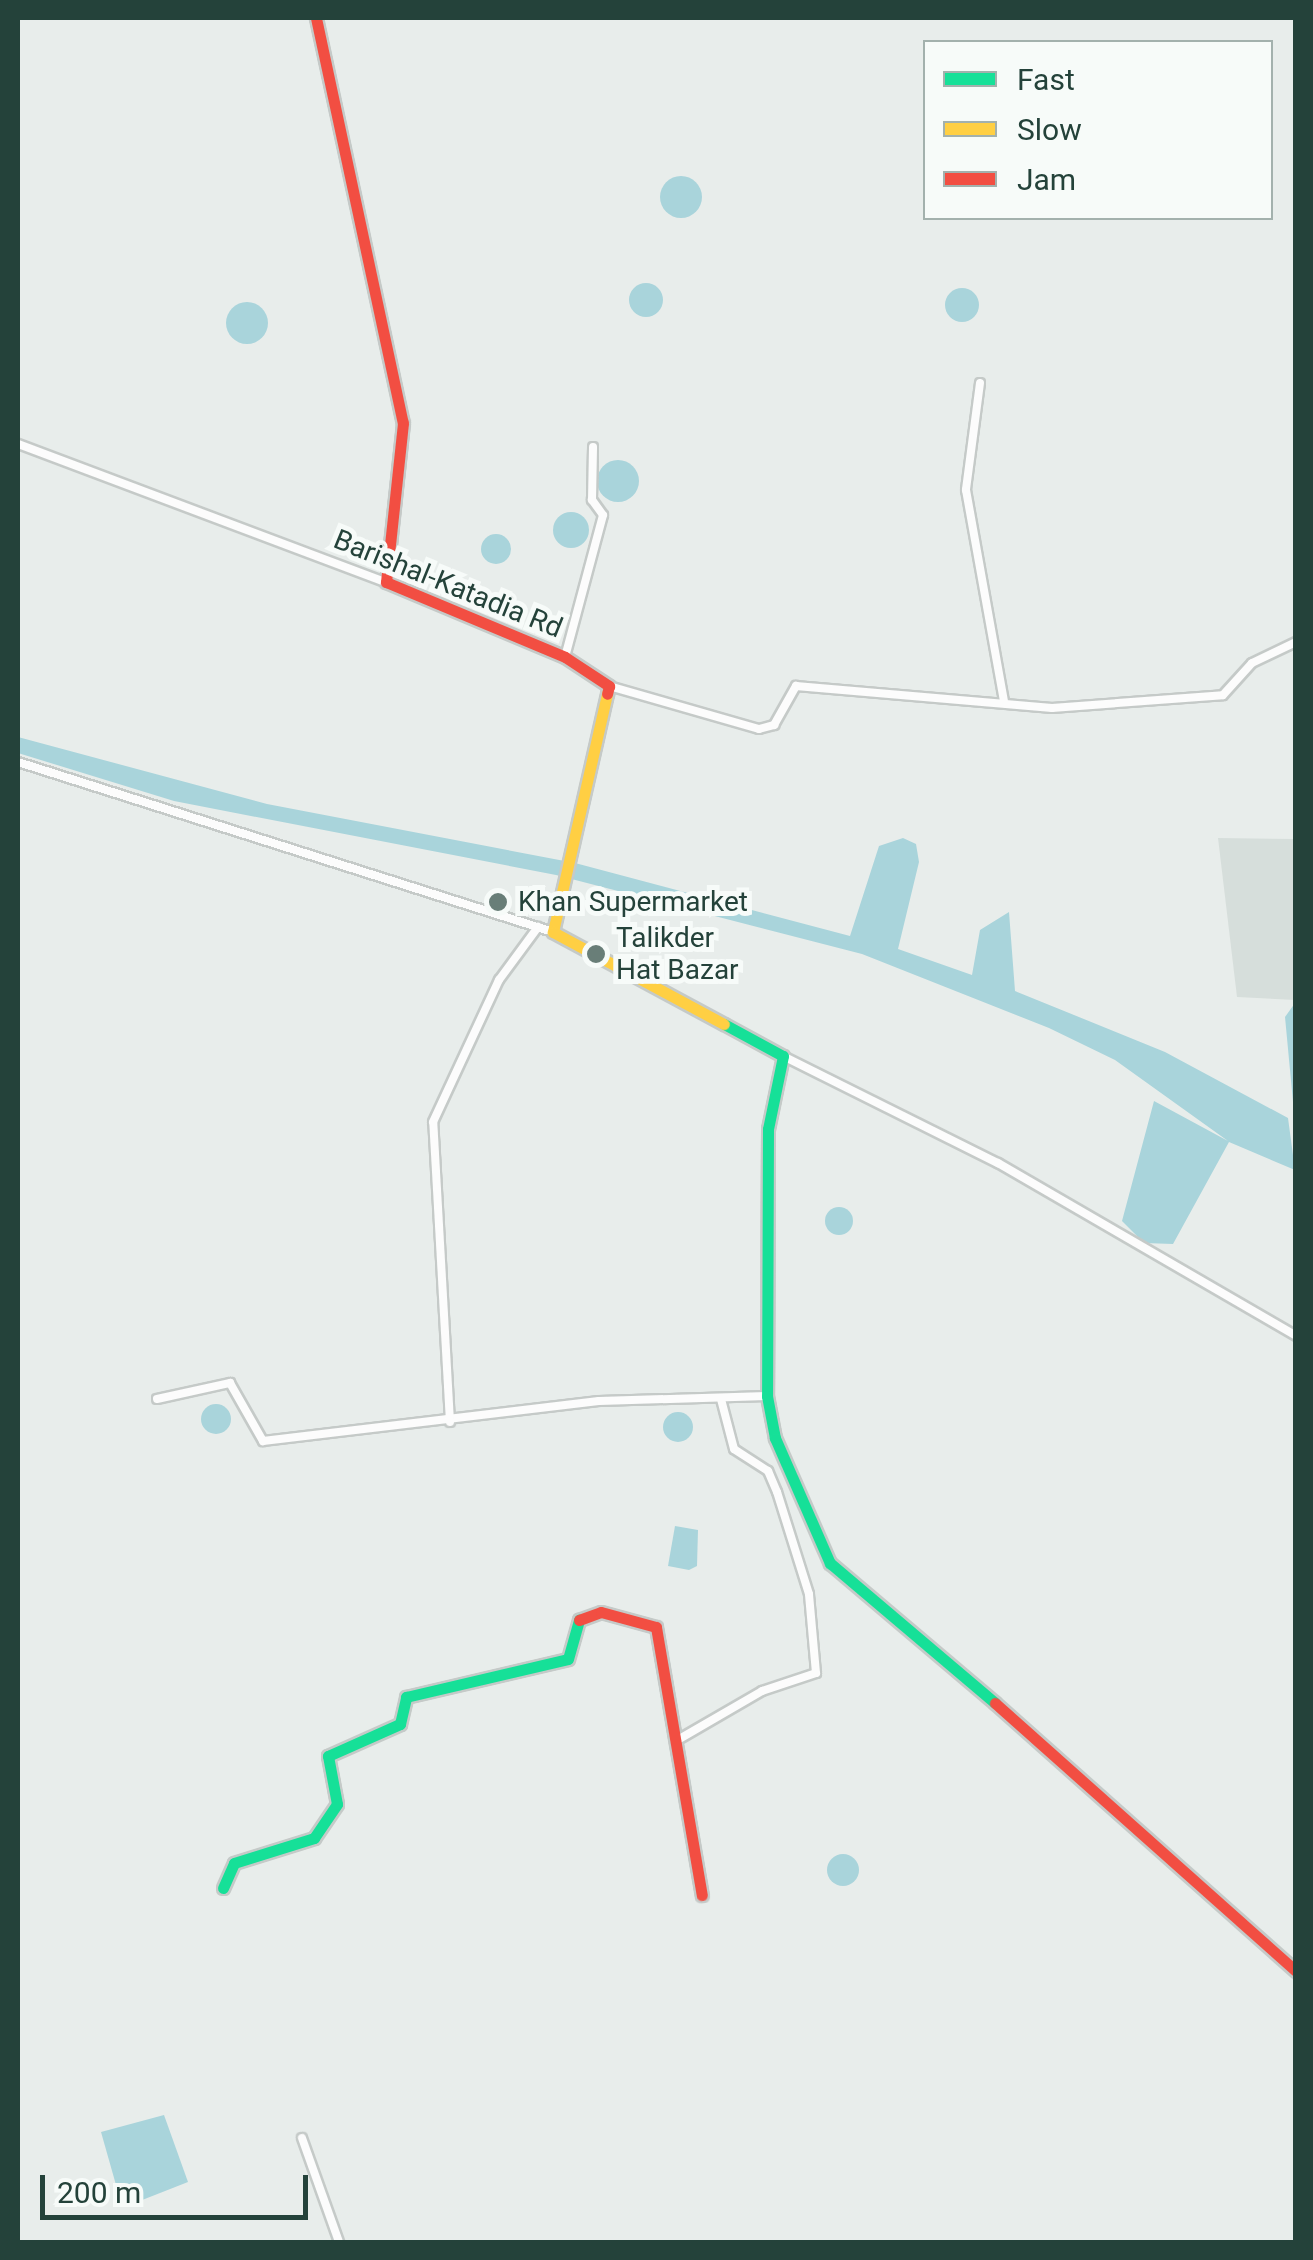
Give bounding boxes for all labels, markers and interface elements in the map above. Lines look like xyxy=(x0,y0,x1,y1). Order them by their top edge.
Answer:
legend xyxy=(923,40,1273,220)
text: Fast xyxy=(1017,62,1075,97)
text: Slow xyxy=(1017,112,1082,147)
text: Jam xyxy=(1017,162,1076,197)
street label: Barishal-Katadia Rd xyxy=(329,523,567,645)
place label: Khan Supermarket xyxy=(518,885,748,919)
marker: Khan Supermarket xyxy=(487,891,509,913)
place label: Talikder Hat Bazar xyxy=(616,921,739,987)
marker: Talikder Hat Bazar xyxy=(585,943,607,965)
scale bar xyxy=(45,2155,312,2217)
text: 200 m xyxy=(57,2175,141,2210)

